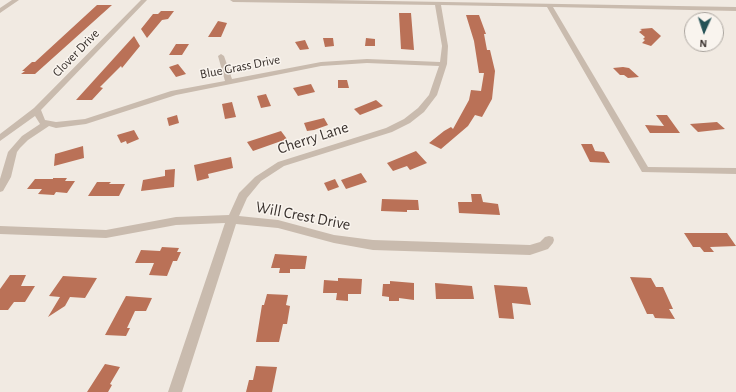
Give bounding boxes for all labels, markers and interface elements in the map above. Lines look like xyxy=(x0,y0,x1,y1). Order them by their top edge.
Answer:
north arrow xyxy=(684,12,724,52)
street label: Clover Drive xyxy=(49,26,103,80)
text: N xyxy=(699,38,708,49)
street label: Blue Grass Drive xyxy=(199,52,281,82)
street label: Cherry Lane xyxy=(275,118,351,158)
street label: Will Crest Drive xyxy=(254,197,352,235)

